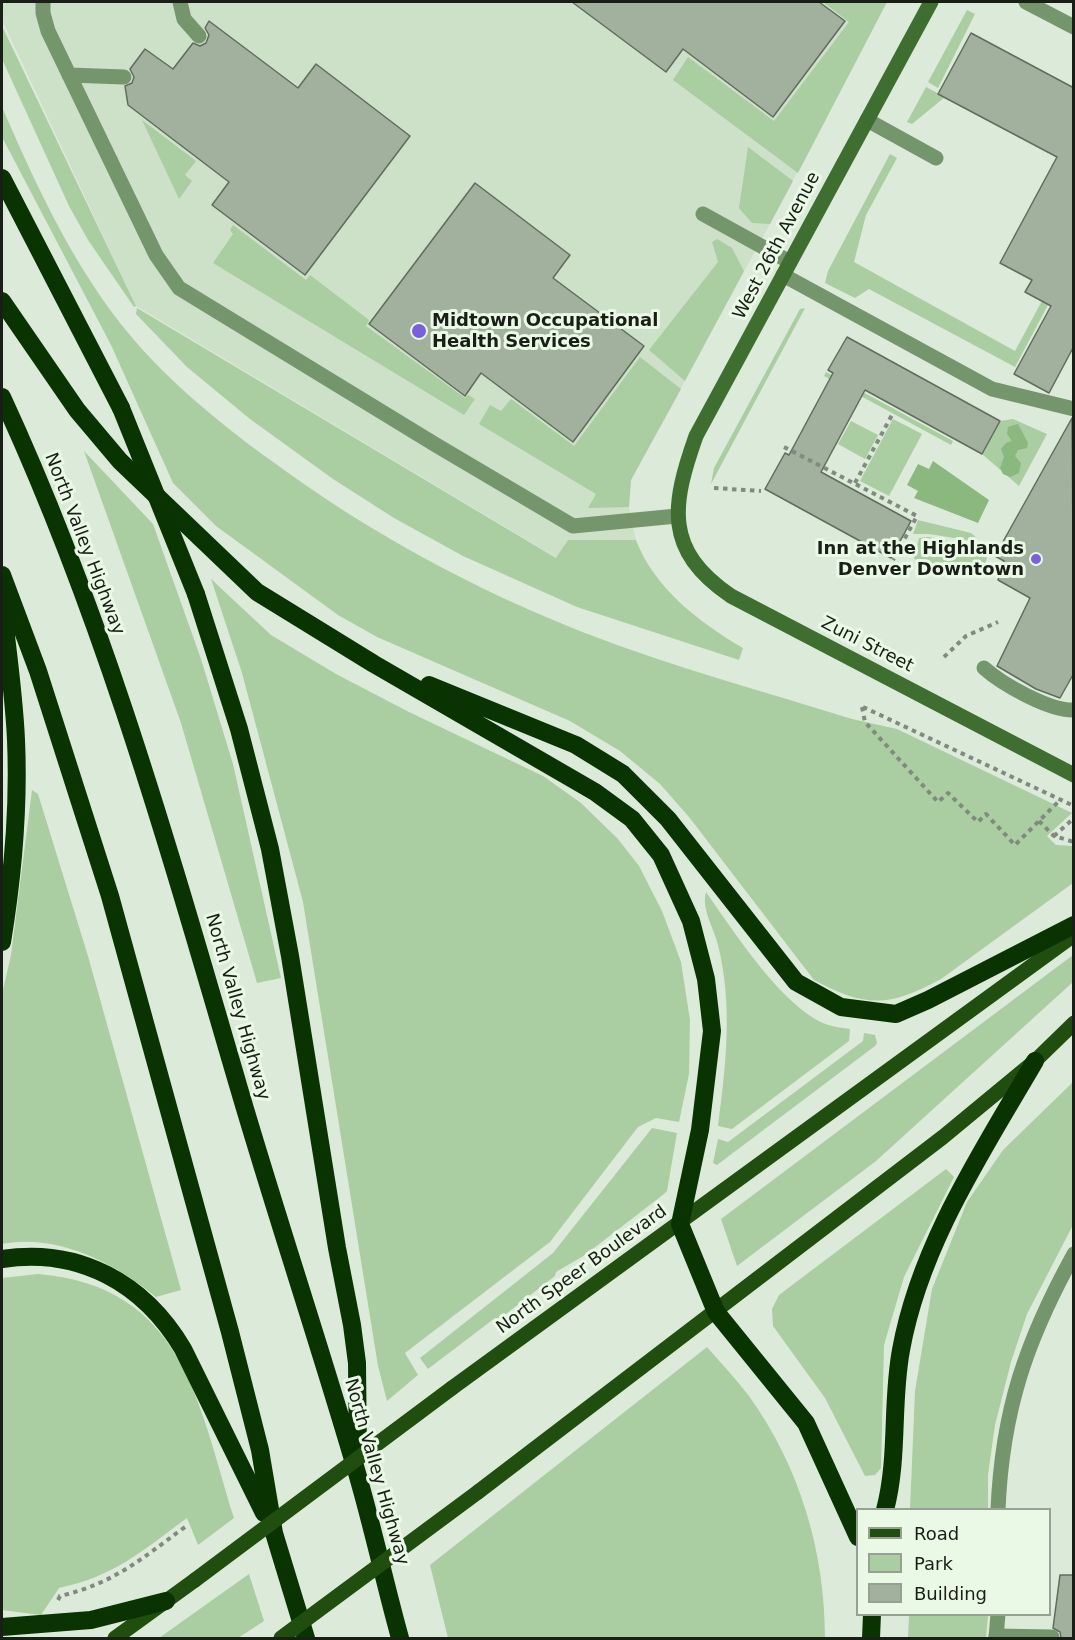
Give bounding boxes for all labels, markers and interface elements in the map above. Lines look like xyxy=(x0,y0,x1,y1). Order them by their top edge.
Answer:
street label: West 26th Avenue xyxy=(729,169,825,323)
place label: Midtown Occupational Health Services xyxy=(432,310,658,352)
marker: Midtown Occupational Health Services xyxy=(410,322,428,340)
street label: North Valley Highway xyxy=(39,450,129,638)
place label: Inn at the Highlands Denver Downtown xyxy=(817,538,1024,580)
marker: Inn at the Highlands Denver Downtown xyxy=(1029,552,1043,566)
street label: Zuni Street xyxy=(817,613,917,677)
street label: North Valley Highway xyxy=(200,911,274,1103)
street label: North Speer Boulevard xyxy=(493,1201,671,1339)
street label: North Valley Highway xyxy=(339,1376,413,1568)
legend xyxy=(856,1508,1051,1616)
text: Road xyxy=(914,1523,959,1544)
text: Park xyxy=(914,1553,953,1574)
text: Building xyxy=(914,1583,987,1604)

